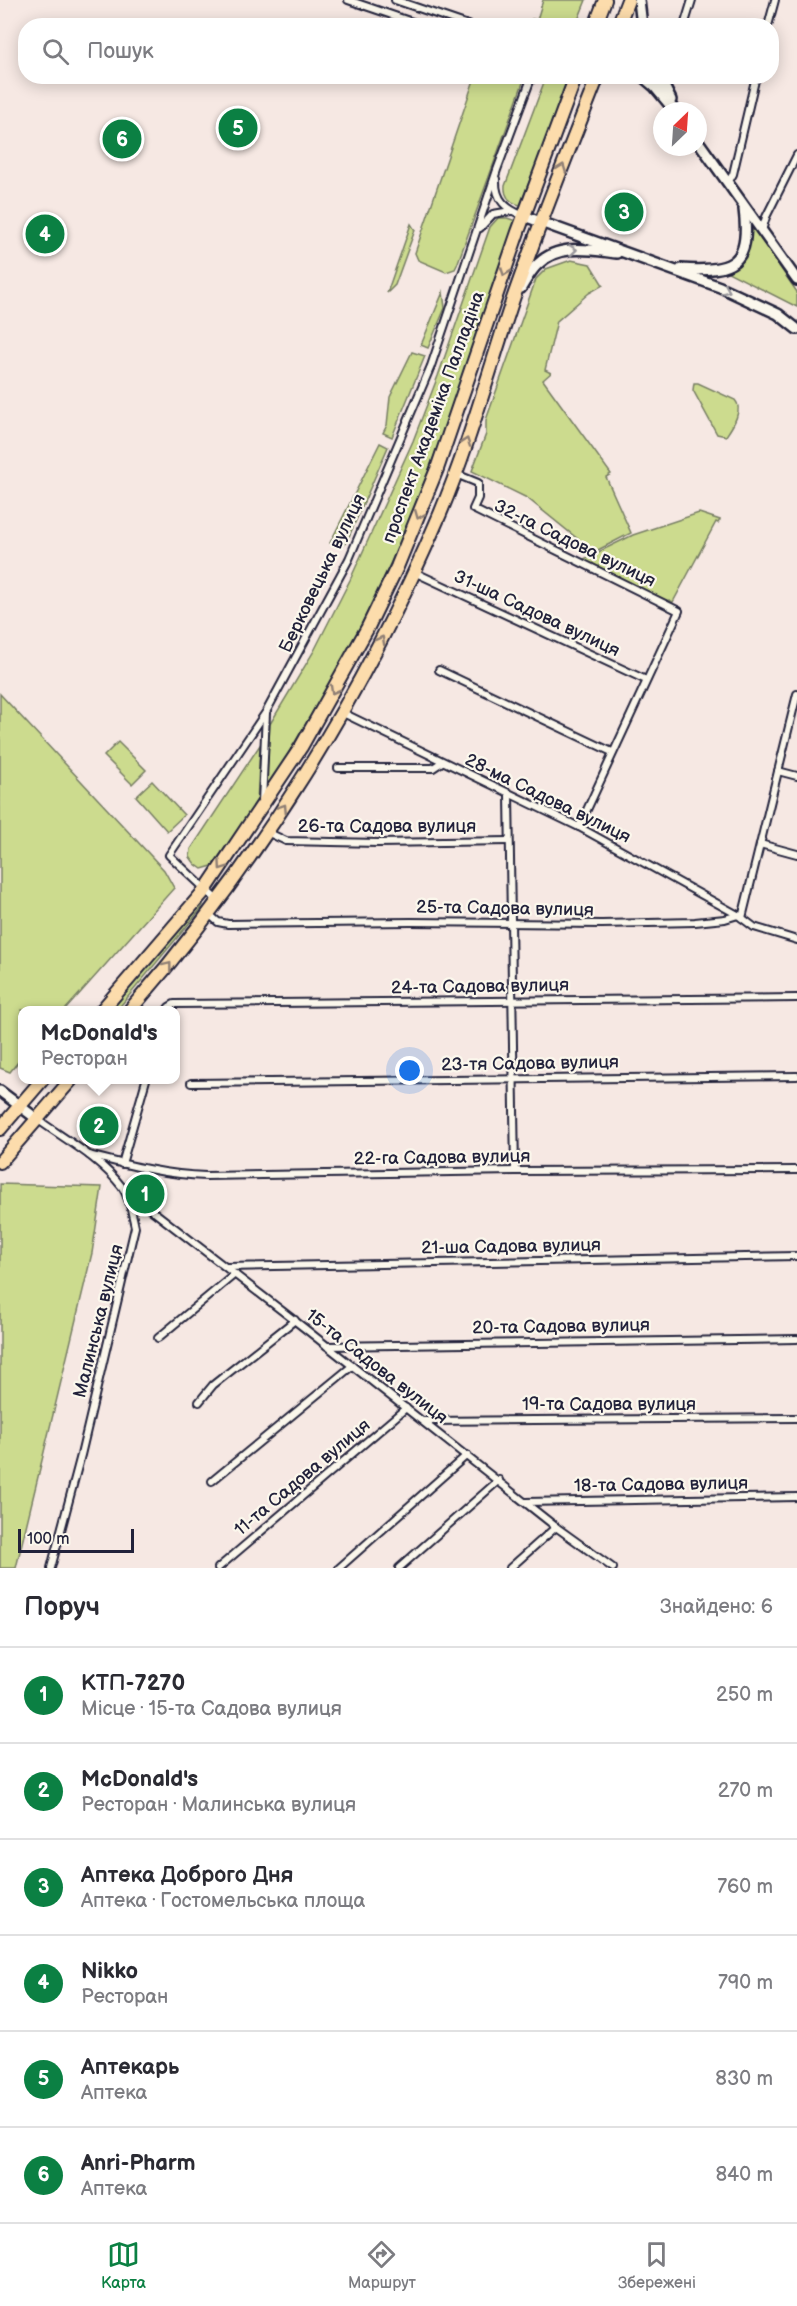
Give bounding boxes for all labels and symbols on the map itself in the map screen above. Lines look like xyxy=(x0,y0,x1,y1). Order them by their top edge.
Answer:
north arrow xyxy=(653,102,707,156)
pin: 5 xyxy=(218,106,258,150)
pin: 6 xyxy=(102,116,142,162)
one-way arrow xyxy=(555,163,568,174)
pin: 3 xyxy=(604,190,644,234)
pin: 4 xyxy=(26,212,64,256)
one-way arrow xyxy=(569,244,578,257)
one-way arrow xyxy=(499,266,512,276)
one-way arrow xyxy=(720,283,731,295)
street label: проспект Академіка Палладіна xyxy=(378,288,489,546)
one-way arrow xyxy=(459,437,472,448)
street label: Берковецька вулиця xyxy=(275,491,370,656)
street label: 32-га Садова вулиця xyxy=(491,495,659,592)
one-way arrow xyxy=(414,509,426,520)
street label: 31-ша Садова вулиця xyxy=(450,566,623,661)
one-way arrow xyxy=(374,636,385,647)
one-way arrow xyxy=(330,684,341,694)
street label: 28-ма Садова вулиця xyxy=(462,749,634,848)
one-way arrow xyxy=(275,804,286,815)
street label: 26-та Садова вулиця xyxy=(298,816,476,837)
one-way arrow xyxy=(218,859,229,870)
street label: 25-та Садова вулиця xyxy=(416,896,594,921)
one-way arrow xyxy=(160,962,171,973)
street label: 24-та Садова вулиця xyxy=(391,974,569,999)
street label: 23-тя Садова вулиця xyxy=(441,1051,619,1076)
your location xyxy=(395,1056,424,1085)
pin: 2 xyxy=(80,1104,118,1148)
street label: 22-га Садова вулиця xyxy=(354,1145,530,1170)
pin: 1 xyxy=(126,1172,164,1216)
street label: 21-ша Садова вулиця xyxy=(421,1234,601,1259)
street label: Малинська вулиця xyxy=(69,1242,128,1400)
street label: 15-та Садова вулиця xyxy=(302,1305,452,1428)
street label: 20-та Садова вулиця xyxy=(472,1314,650,1339)
street label: 19-та Садова вулиця xyxy=(522,1394,696,1415)
street label: 11-та Садова вулиця xyxy=(230,1414,374,1540)
street label: 18-та Садова вулиця xyxy=(574,1472,748,1497)
scale bar xyxy=(18,1526,134,1554)

